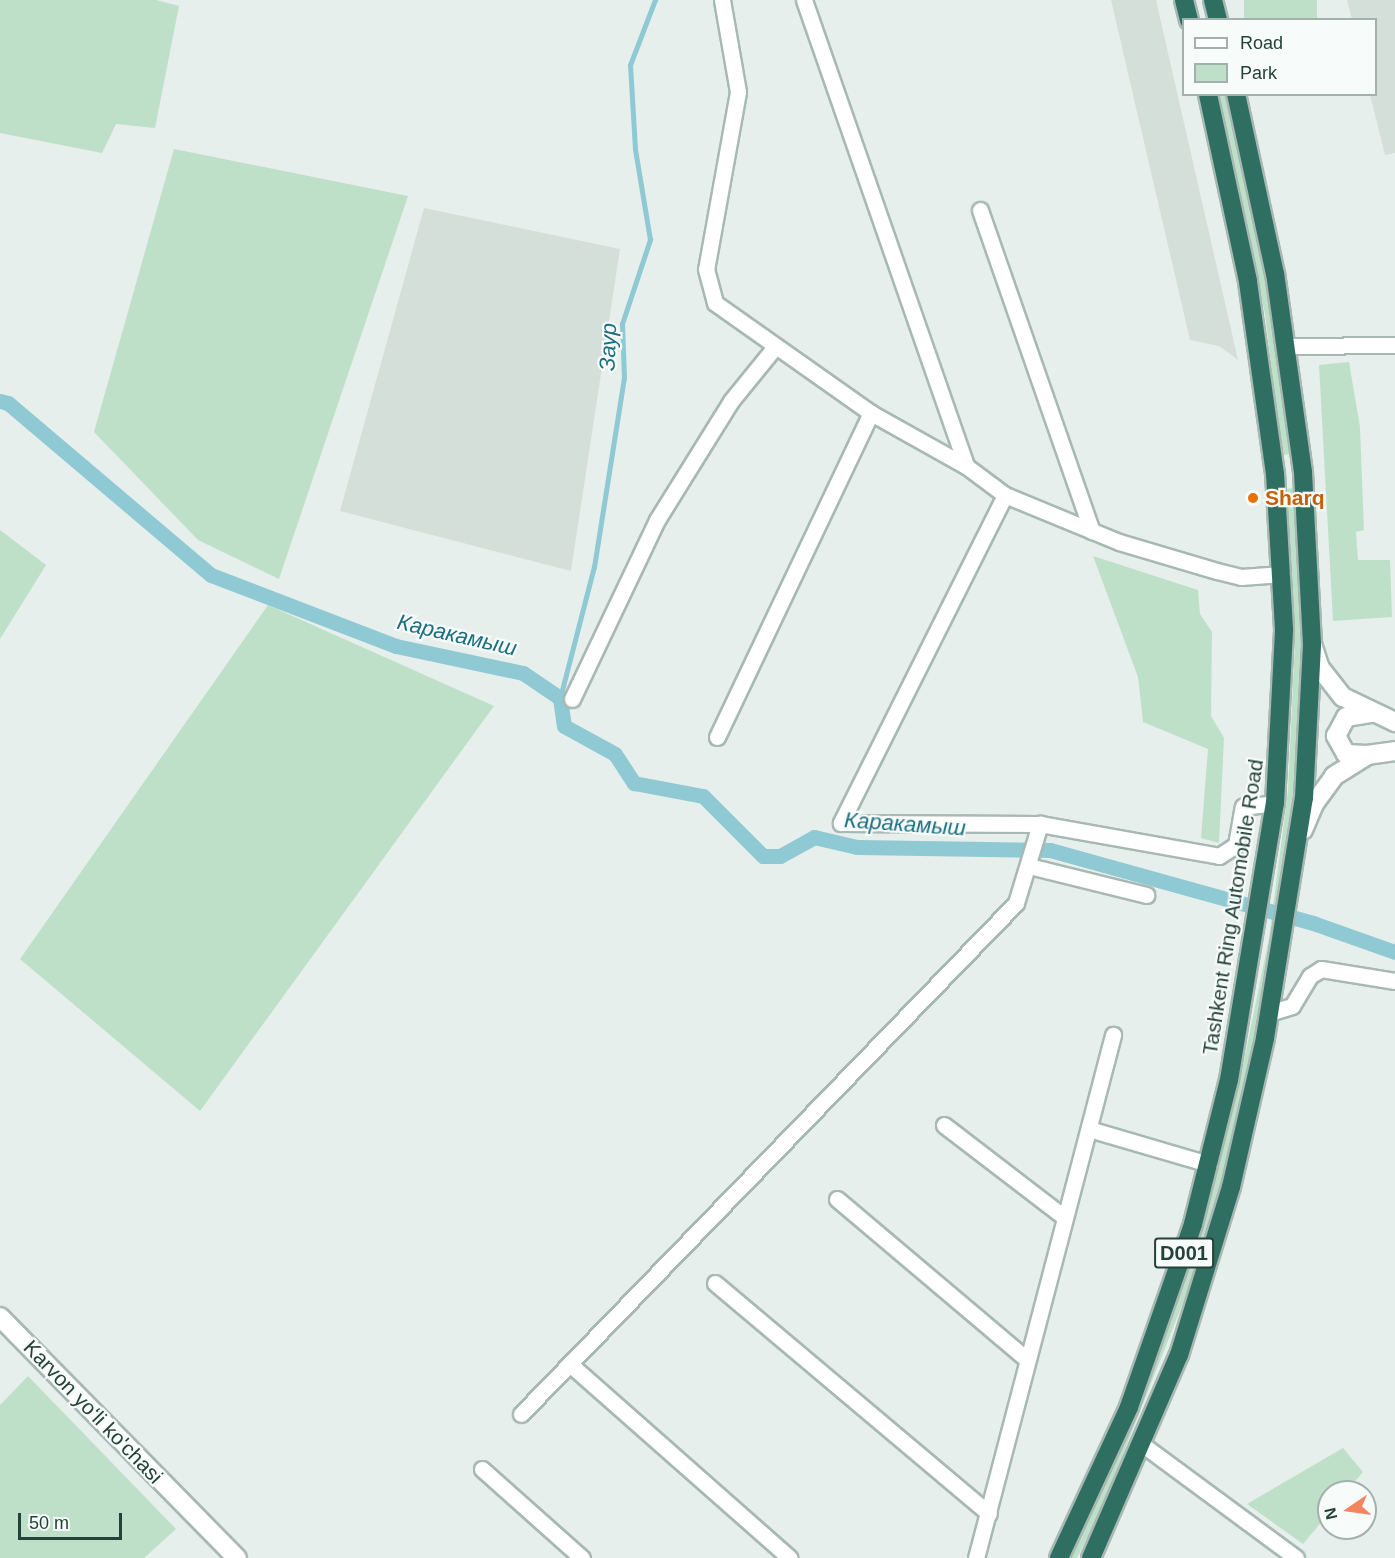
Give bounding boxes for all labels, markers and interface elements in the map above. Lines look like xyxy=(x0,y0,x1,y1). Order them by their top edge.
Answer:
legend xyxy=(1182,18,1377,96)
text: Road xyxy=(1240,33,1283,53)
text: Park xyxy=(1240,63,1277,83)
water label: Заур xyxy=(594,322,622,372)
place label: Sharq xyxy=(1265,485,1325,511)
marker: Sharq xyxy=(1246,491,1260,505)
water label: Каракамыш xyxy=(395,608,519,662)
street label: Tashkent Ring Automobile Road xyxy=(1197,757,1269,1057)
water label: Каракамыш xyxy=(843,807,967,841)
road number: D001 xyxy=(1154,1236,1214,1270)
street label: Karvon yo‘li ko'chasi xyxy=(18,1335,168,1489)
north arrow xyxy=(1317,1480,1377,1540)
scale bar xyxy=(21,1501,124,1539)
text: N xyxy=(1321,1506,1341,1521)
text: 50 m xyxy=(29,1513,69,1533)

